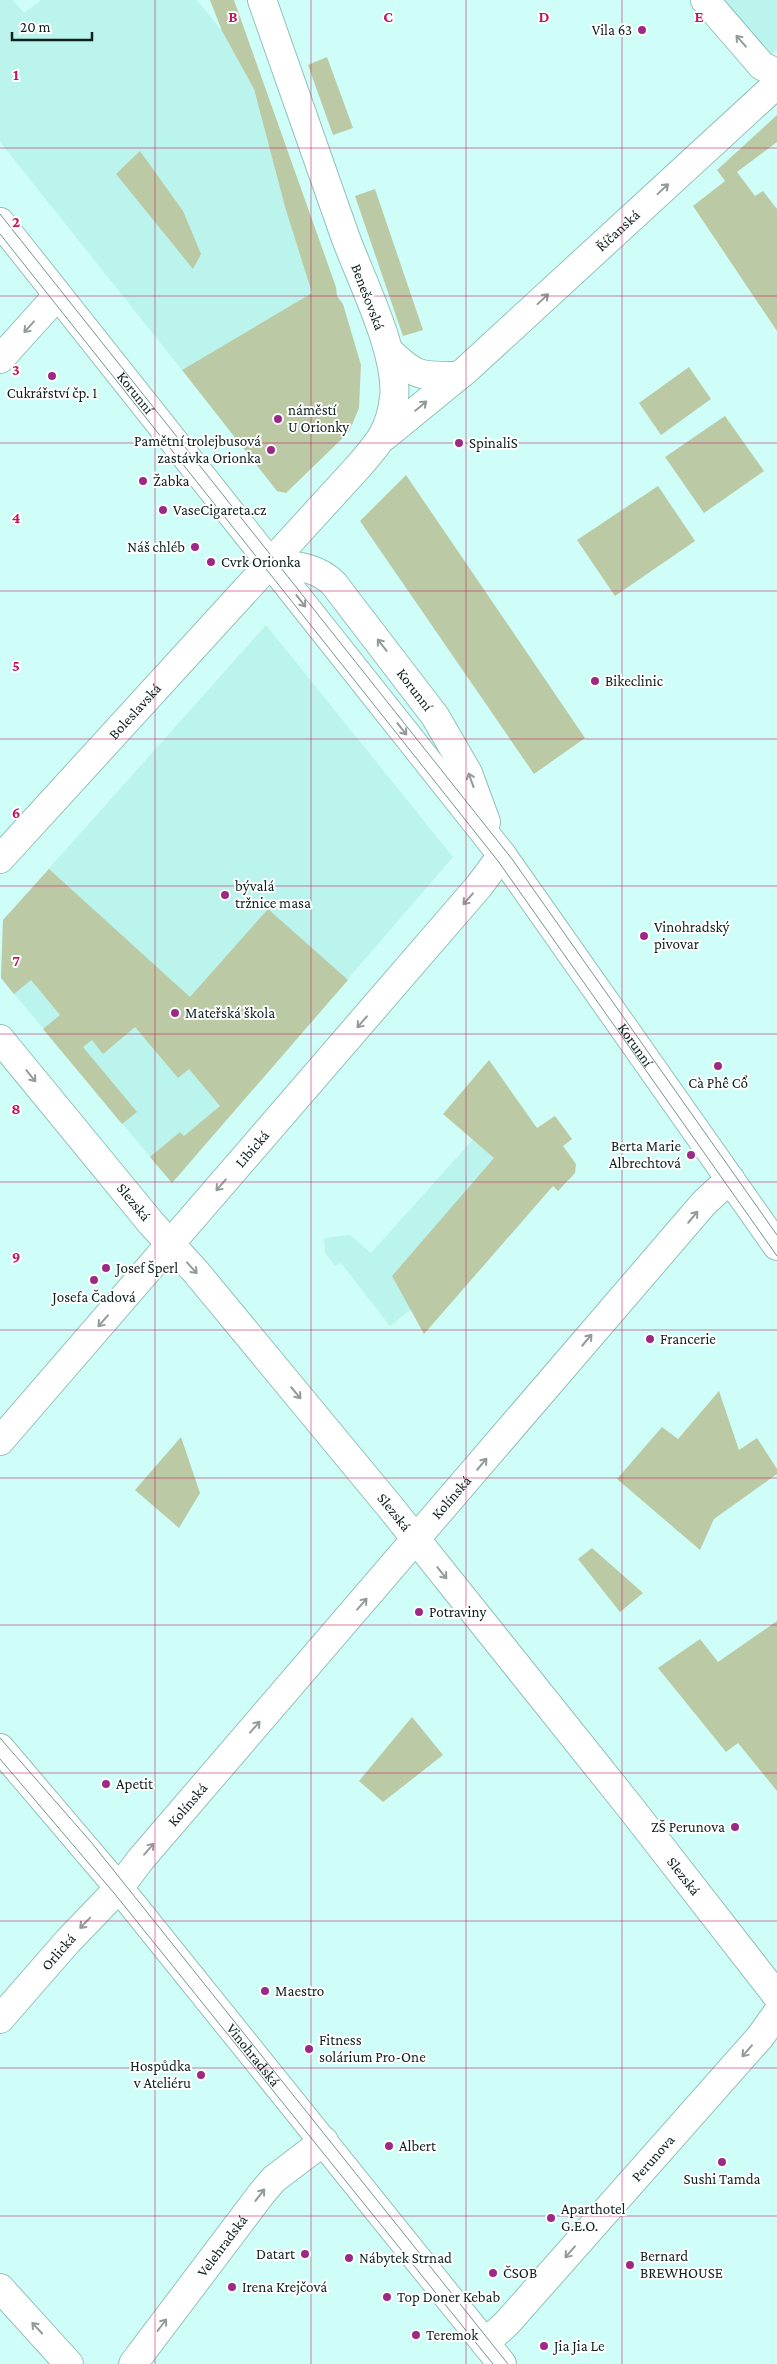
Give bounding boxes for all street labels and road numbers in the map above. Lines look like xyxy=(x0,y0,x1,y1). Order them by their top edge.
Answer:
street label: Říčanská xyxy=(593,206,643,254)
street label: Benešovská xyxy=(348,262,388,332)
street label: Korunní xyxy=(114,369,158,418)
street label: Korunní xyxy=(394,665,437,715)
street label: Boleslavská xyxy=(105,680,164,742)
street label: Korunní xyxy=(615,1020,657,1070)
street label: Libická xyxy=(232,1127,272,1170)
street label: Slezská xyxy=(114,1180,154,1224)
street label: Kolínská xyxy=(428,1472,474,1522)
street label: Slezská xyxy=(374,1490,414,1534)
street label: Kolínská xyxy=(165,1780,211,1830)
street label: Slezská xyxy=(664,1854,704,1898)
street label: Orlická xyxy=(38,1930,79,1974)
street label: Vinohradská xyxy=(223,2020,283,2089)
street label: Perunova xyxy=(628,2132,678,2184)
street label: Velehradská xyxy=(194,2212,251,2280)

